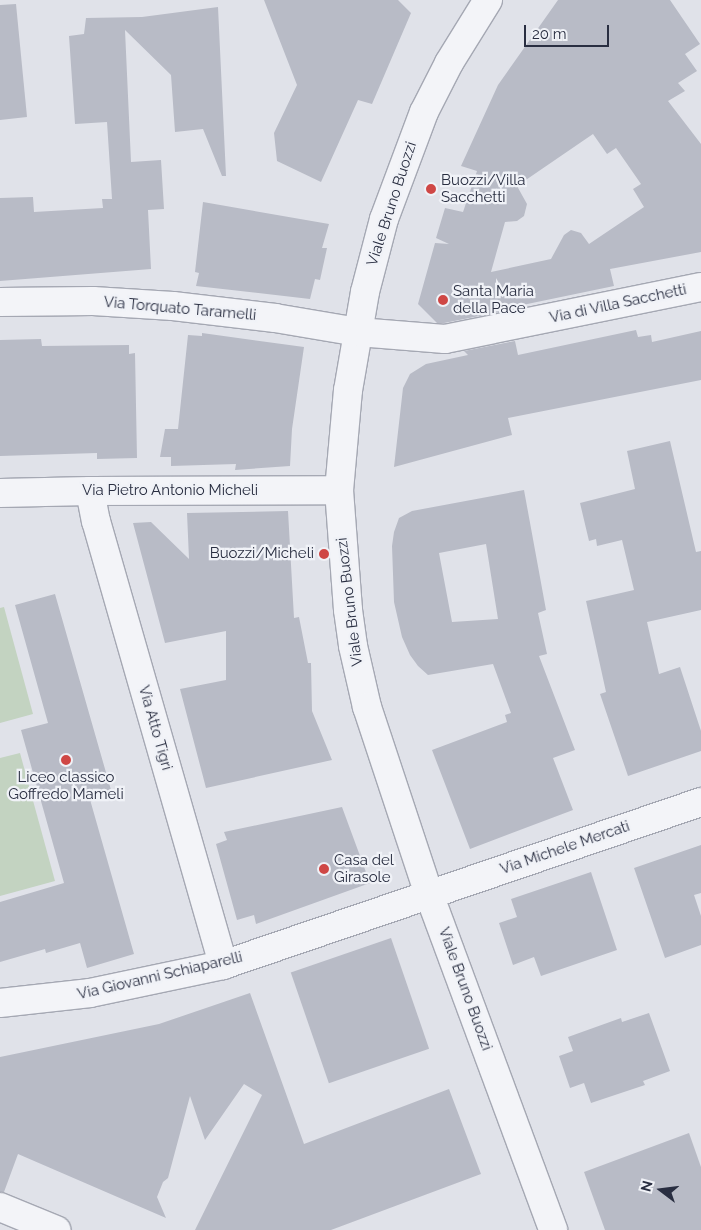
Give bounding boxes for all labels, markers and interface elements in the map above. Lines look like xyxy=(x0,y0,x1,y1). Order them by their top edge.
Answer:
scale bar xyxy=(526,15,611,47)
text: 20 m xyxy=(532,25,567,43)
street label: Viale Bruno Buozzi xyxy=(363,140,421,268)
place label: Buozzi/Villa Sacchetti xyxy=(441,171,526,206)
marker: Buozzi/Villa Sacchetti xyxy=(425,183,437,195)
street label: Via di Villa Sacchetti xyxy=(548,281,688,327)
place label: Santa Maria della Pace xyxy=(453,282,534,317)
street label: Via Torquato Taramelli xyxy=(102,293,258,325)
marker: Santa Maria della Pace xyxy=(437,294,449,306)
street label: Via Pietro Antonio Micheli xyxy=(82,482,258,500)
street label: Viale Bruno Buozzi xyxy=(333,537,367,667)
place label: Buozzi/Micheli xyxy=(210,545,314,563)
marker: Buozzi/Micheli xyxy=(318,548,330,560)
street label: Via Atto Tigri xyxy=(134,683,176,773)
marker: Liceo classico Goffredo Mameli xyxy=(60,754,72,766)
place label: Liceo classico Goffredo Mameli xyxy=(8,768,124,803)
street label: Via Michele Mercati xyxy=(498,817,632,879)
place label: Casa del Girasole xyxy=(334,851,394,886)
marker: Casa del Girasole xyxy=(318,863,330,875)
street label: Viale Bruno Buozzi xyxy=(434,925,496,1053)
street label: Via Giovanni Schiaparelli xyxy=(76,948,244,1004)
north arrow xyxy=(636,1165,686,1215)
text: N xyxy=(637,1179,656,1193)

